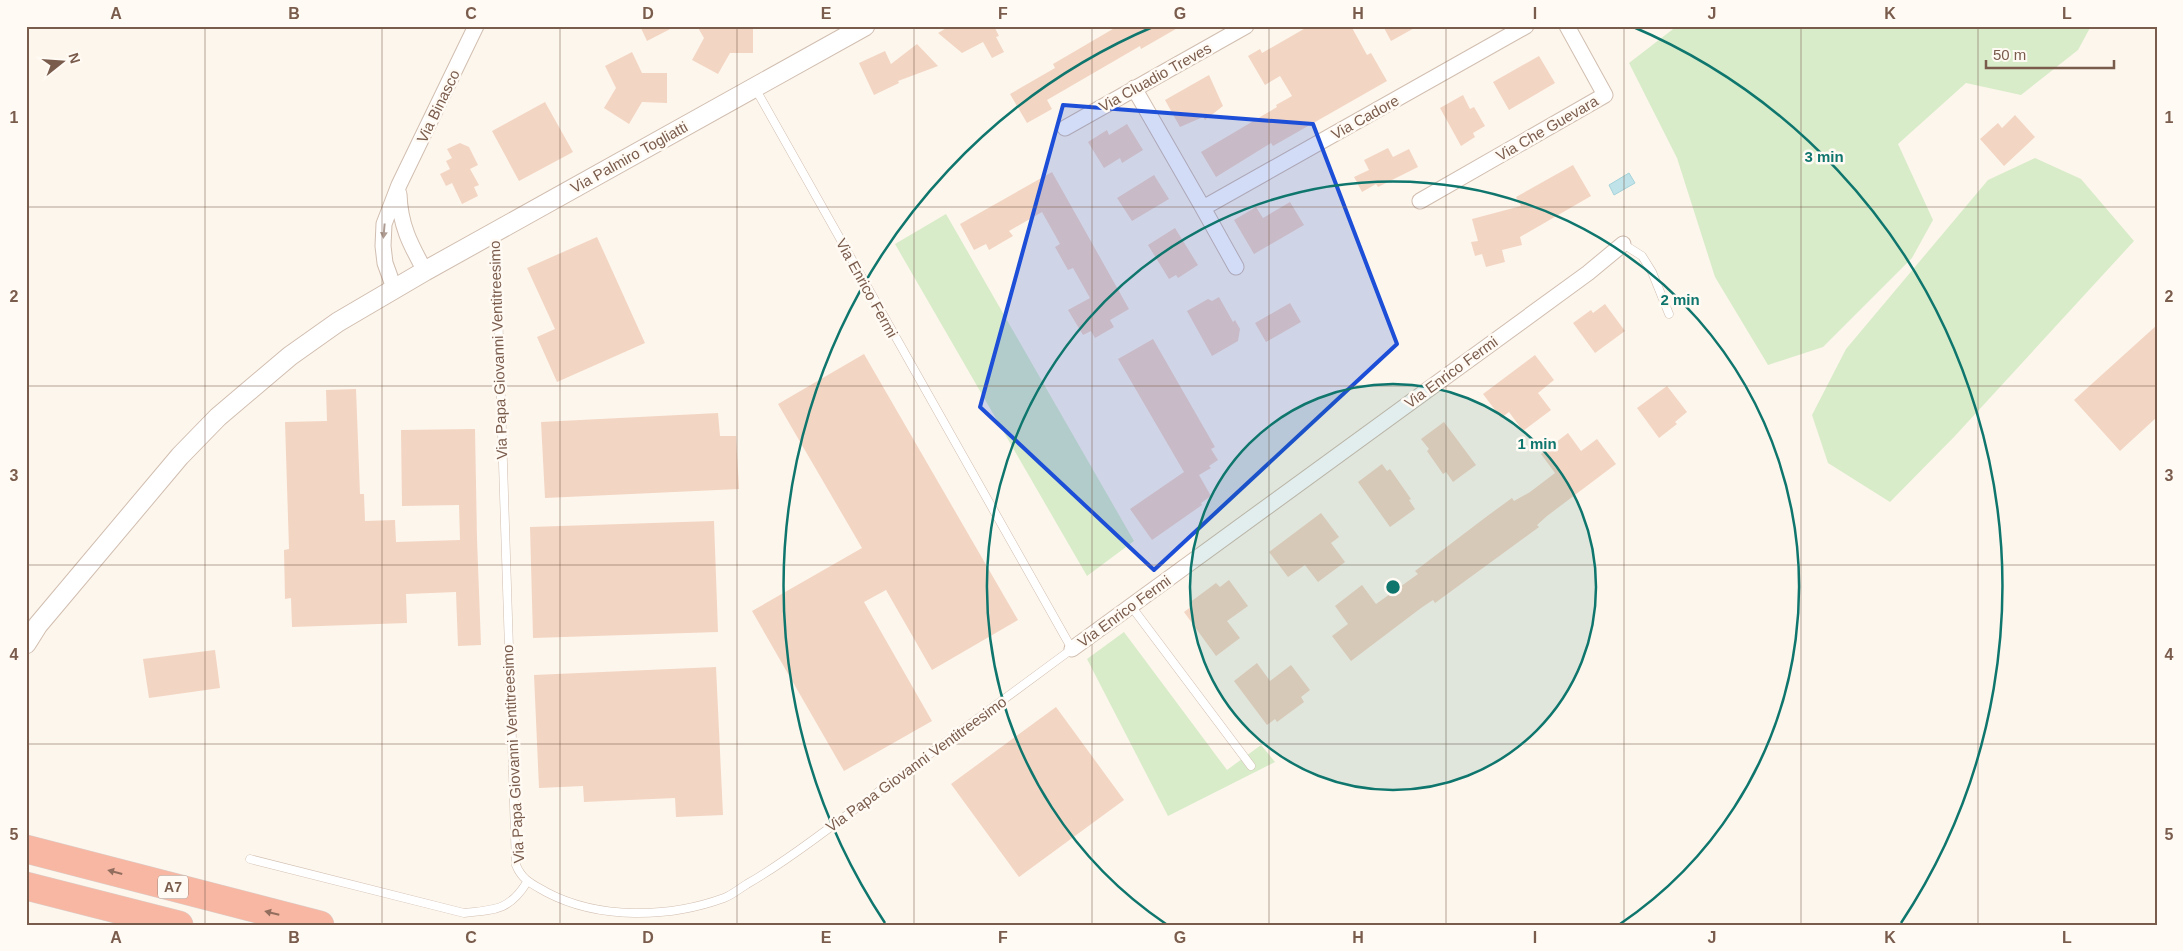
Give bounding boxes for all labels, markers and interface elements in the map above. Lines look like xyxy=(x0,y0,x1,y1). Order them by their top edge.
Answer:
text: A xyxy=(110,5,122,22)
text: B xyxy=(288,5,300,22)
text: C xyxy=(465,5,477,22)
text: D xyxy=(642,5,654,22)
text: E xyxy=(821,5,832,22)
text: F xyxy=(998,5,1008,22)
text: G xyxy=(1174,5,1186,22)
text: H xyxy=(1352,5,1364,22)
text: I xyxy=(1533,5,1537,22)
text: J xyxy=(1708,5,1716,22)
text: K xyxy=(1884,5,1896,22)
text: L xyxy=(2062,5,2072,22)
north arrow xyxy=(38,38,88,88)
scale bar xyxy=(1986,38,2113,70)
street label: Via Cluadio Treves xyxy=(1096,39,1214,115)
text: 50 m xyxy=(1993,46,2026,63)
text: N xyxy=(65,51,84,65)
street label: Via Binasco xyxy=(413,67,463,145)
street label: Via Cadore xyxy=(1328,91,1402,143)
street label: Via Che Guevara xyxy=(1493,92,1602,164)
text: 1 xyxy=(10,109,19,126)
text: 1 xyxy=(2165,109,2174,126)
street label: Via Palmiro Togliatti xyxy=(568,118,690,196)
text: 3 min xyxy=(1804,148,1844,165)
one-way arrow xyxy=(380,223,388,239)
street label: Via Enrico Fermi xyxy=(833,236,901,340)
street label: Via Papa Giovanni Ventitreesimo xyxy=(486,240,510,460)
text: 2 xyxy=(10,288,19,305)
text: 2 xyxy=(2165,288,2174,305)
text: 2 min xyxy=(1660,291,1700,308)
street label: Via Enrico Fermi xyxy=(1401,333,1501,411)
text: 1 min xyxy=(1517,435,1557,452)
text: 3 xyxy=(10,467,19,484)
text: 3 xyxy=(2165,467,2174,484)
street label: Via Enrico Fermi xyxy=(1074,572,1174,650)
centre of rings xyxy=(1384,578,1402,596)
street label: Via Papa Giovanni Ventitreesimo xyxy=(499,644,527,864)
text: 4 xyxy=(10,646,19,663)
text: 4 xyxy=(2165,646,2174,663)
street label: Via Papa Giovanni Ventitreesimo xyxy=(822,693,1010,835)
text: 5 xyxy=(10,826,19,843)
text: 5 xyxy=(2165,826,2174,843)
one-way arrow xyxy=(107,868,122,876)
road number: A7 xyxy=(158,876,188,899)
one-way arrow xyxy=(265,909,280,917)
text: A xyxy=(110,929,122,946)
text: B xyxy=(288,929,300,946)
text: C xyxy=(465,929,477,946)
text: D xyxy=(642,929,654,946)
text: E xyxy=(821,929,832,946)
text: F xyxy=(998,929,1008,946)
text: G xyxy=(1174,929,1186,946)
text: H xyxy=(1352,929,1364,946)
text: I xyxy=(1533,929,1537,946)
text: J xyxy=(1708,929,1716,946)
text: K xyxy=(1884,929,1896,946)
text: L xyxy=(2062,929,2072,946)

